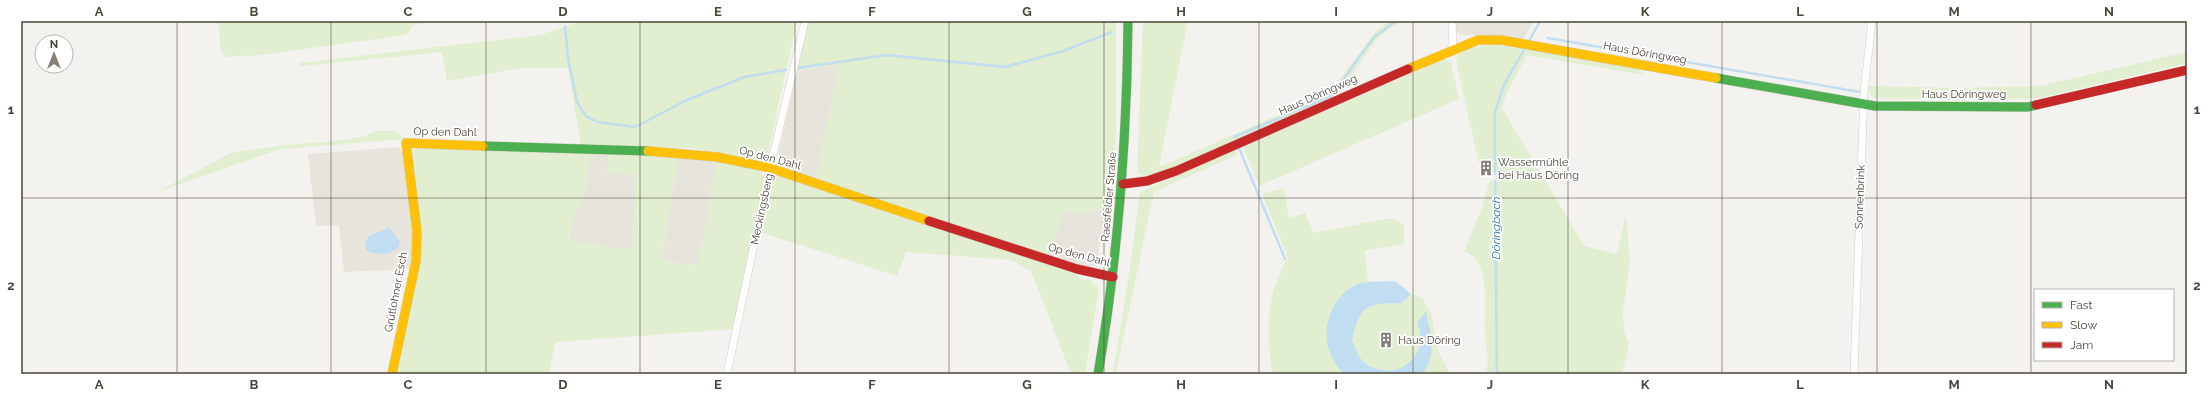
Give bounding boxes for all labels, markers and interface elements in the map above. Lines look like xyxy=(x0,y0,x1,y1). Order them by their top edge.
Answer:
text: A xyxy=(95,4,104,19)
text: B xyxy=(250,4,259,19)
text: C xyxy=(404,4,413,19)
text: D xyxy=(558,4,568,19)
text: E xyxy=(714,4,722,19)
text: F xyxy=(868,4,876,19)
text: G xyxy=(1022,4,1032,19)
text: H xyxy=(1176,4,1186,19)
text: I xyxy=(1334,4,1338,19)
text: J xyxy=(1487,4,1493,19)
text: K xyxy=(1641,4,1650,19)
text: L xyxy=(1796,4,1804,19)
text: M xyxy=(1948,4,1960,19)
text: N xyxy=(2104,4,2114,19)
north arrow xyxy=(34,34,74,74)
text: N xyxy=(50,38,58,51)
street label: Haus Döringweg xyxy=(1602,39,1688,67)
street label: Haus Döringweg xyxy=(1277,72,1359,118)
street label: Haus Döringweg xyxy=(1922,88,2006,101)
text: 1 xyxy=(8,102,15,117)
text: 1 xyxy=(2194,102,2201,117)
street label: Op den Dahl xyxy=(413,125,477,139)
street label: Op den Dahl xyxy=(738,143,802,173)
street label: Raesfelder Straße xyxy=(1099,151,1119,242)
place label: Wassermühle bei Haus Döring xyxy=(1498,156,1579,182)
building icon: Wassermühle bei Haus Döring xyxy=(1477,159,1495,177)
street label: Sonnenbrink xyxy=(1852,165,1868,229)
street label: Meckingsberg xyxy=(748,172,776,246)
water label: Döringbach xyxy=(1489,196,1503,259)
street label: Op den Dahl xyxy=(1047,240,1111,270)
street label: Grütlohner Esch xyxy=(382,251,410,333)
text: 2 xyxy=(7,278,15,293)
text: 2 xyxy=(2193,278,2201,293)
legend xyxy=(2034,289,2174,361)
text: Fast xyxy=(2070,298,2093,312)
text: Slow xyxy=(2070,318,2097,332)
building icon: Haus Döring xyxy=(1377,331,1395,349)
place label: Haus Döring xyxy=(1398,334,1461,347)
text: Jam xyxy=(2070,338,2093,352)
text: A xyxy=(95,377,104,392)
text: B xyxy=(250,377,259,392)
text: C xyxy=(404,377,413,392)
text: D xyxy=(558,377,568,392)
text: E xyxy=(714,377,722,392)
text: F xyxy=(868,377,876,392)
text: G xyxy=(1022,377,1032,392)
text: H xyxy=(1176,377,1186,392)
text: I xyxy=(1334,377,1338,392)
text: J xyxy=(1487,377,1493,392)
text: K xyxy=(1641,377,1650,392)
text: L xyxy=(1796,377,1804,392)
text: M xyxy=(1948,377,1960,392)
text: N xyxy=(2104,377,2114,392)

